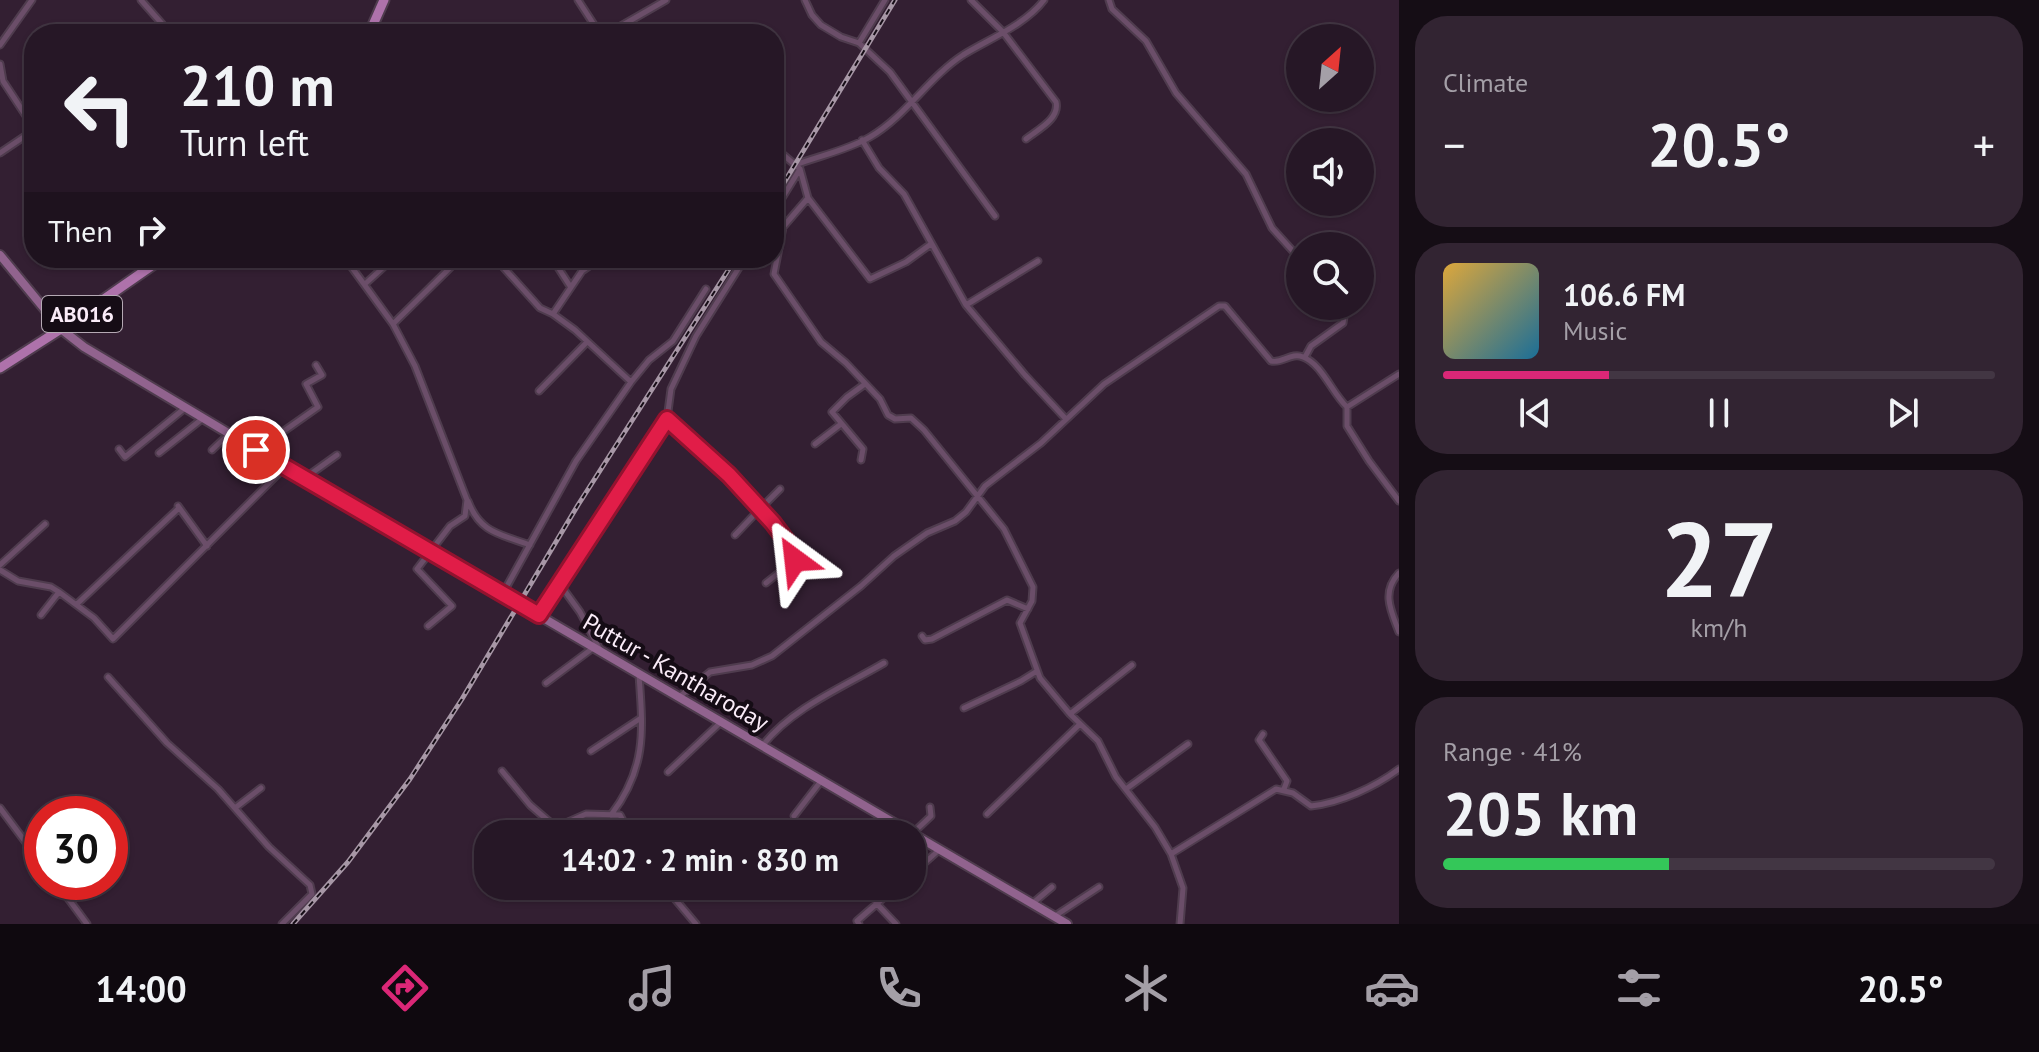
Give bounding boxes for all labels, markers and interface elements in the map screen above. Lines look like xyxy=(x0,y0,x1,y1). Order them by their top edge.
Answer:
north arrow xyxy=(1286,24,1374,112)
map controls xyxy=(1286,24,1374,320)
text: 210 m xyxy=(180,49,335,121)
icon: left xyxy=(48,56,152,160)
text: Climate xyxy=(1443,66,1528,99)
text: 20.5° xyxy=(1647,105,1791,183)
text: − xyxy=(1443,116,1465,173)
text: + xyxy=(1973,116,1995,173)
text: Turn left xyxy=(180,119,309,166)
button: sound xyxy=(1286,128,1374,216)
icon: right xyxy=(129,208,173,252)
text: Then xyxy=(48,211,113,250)
button: search xyxy=(1286,232,1374,320)
text: 106.6 FM xyxy=(1563,275,1685,314)
road number: AB016 xyxy=(42,296,122,332)
text: Music xyxy=(1563,314,1627,347)
icon: previous xyxy=(1513,391,1557,435)
icon: pause xyxy=(1697,391,1741,435)
icon: next xyxy=(1881,391,1925,435)
pin xyxy=(222,416,290,484)
icon: arrive xyxy=(234,428,278,472)
text: 27 xyxy=(1660,491,1778,626)
position arrow xyxy=(753,518,837,602)
street label: Puttur - Kantharoday xyxy=(577,606,775,738)
text: km/h xyxy=(1691,611,1748,644)
text: Range · 41% xyxy=(1443,735,1582,768)
text: 205 km xyxy=(1443,774,1638,852)
speed limit sign: 30 xyxy=(24,796,128,900)
text: 14:02 · 2 min · 830 m xyxy=(561,840,839,879)
icon: directions xyxy=(377,960,433,1016)
icon: music xyxy=(624,960,680,1016)
icon: phone xyxy=(871,960,927,1016)
icon: climate xyxy=(1118,960,1174,1016)
icon: car xyxy=(1364,960,1420,1016)
icon: filters xyxy=(1611,960,1667,1016)
text: 14:00 xyxy=(95,965,187,1012)
text: 20.5° xyxy=(1858,965,1944,1012)

